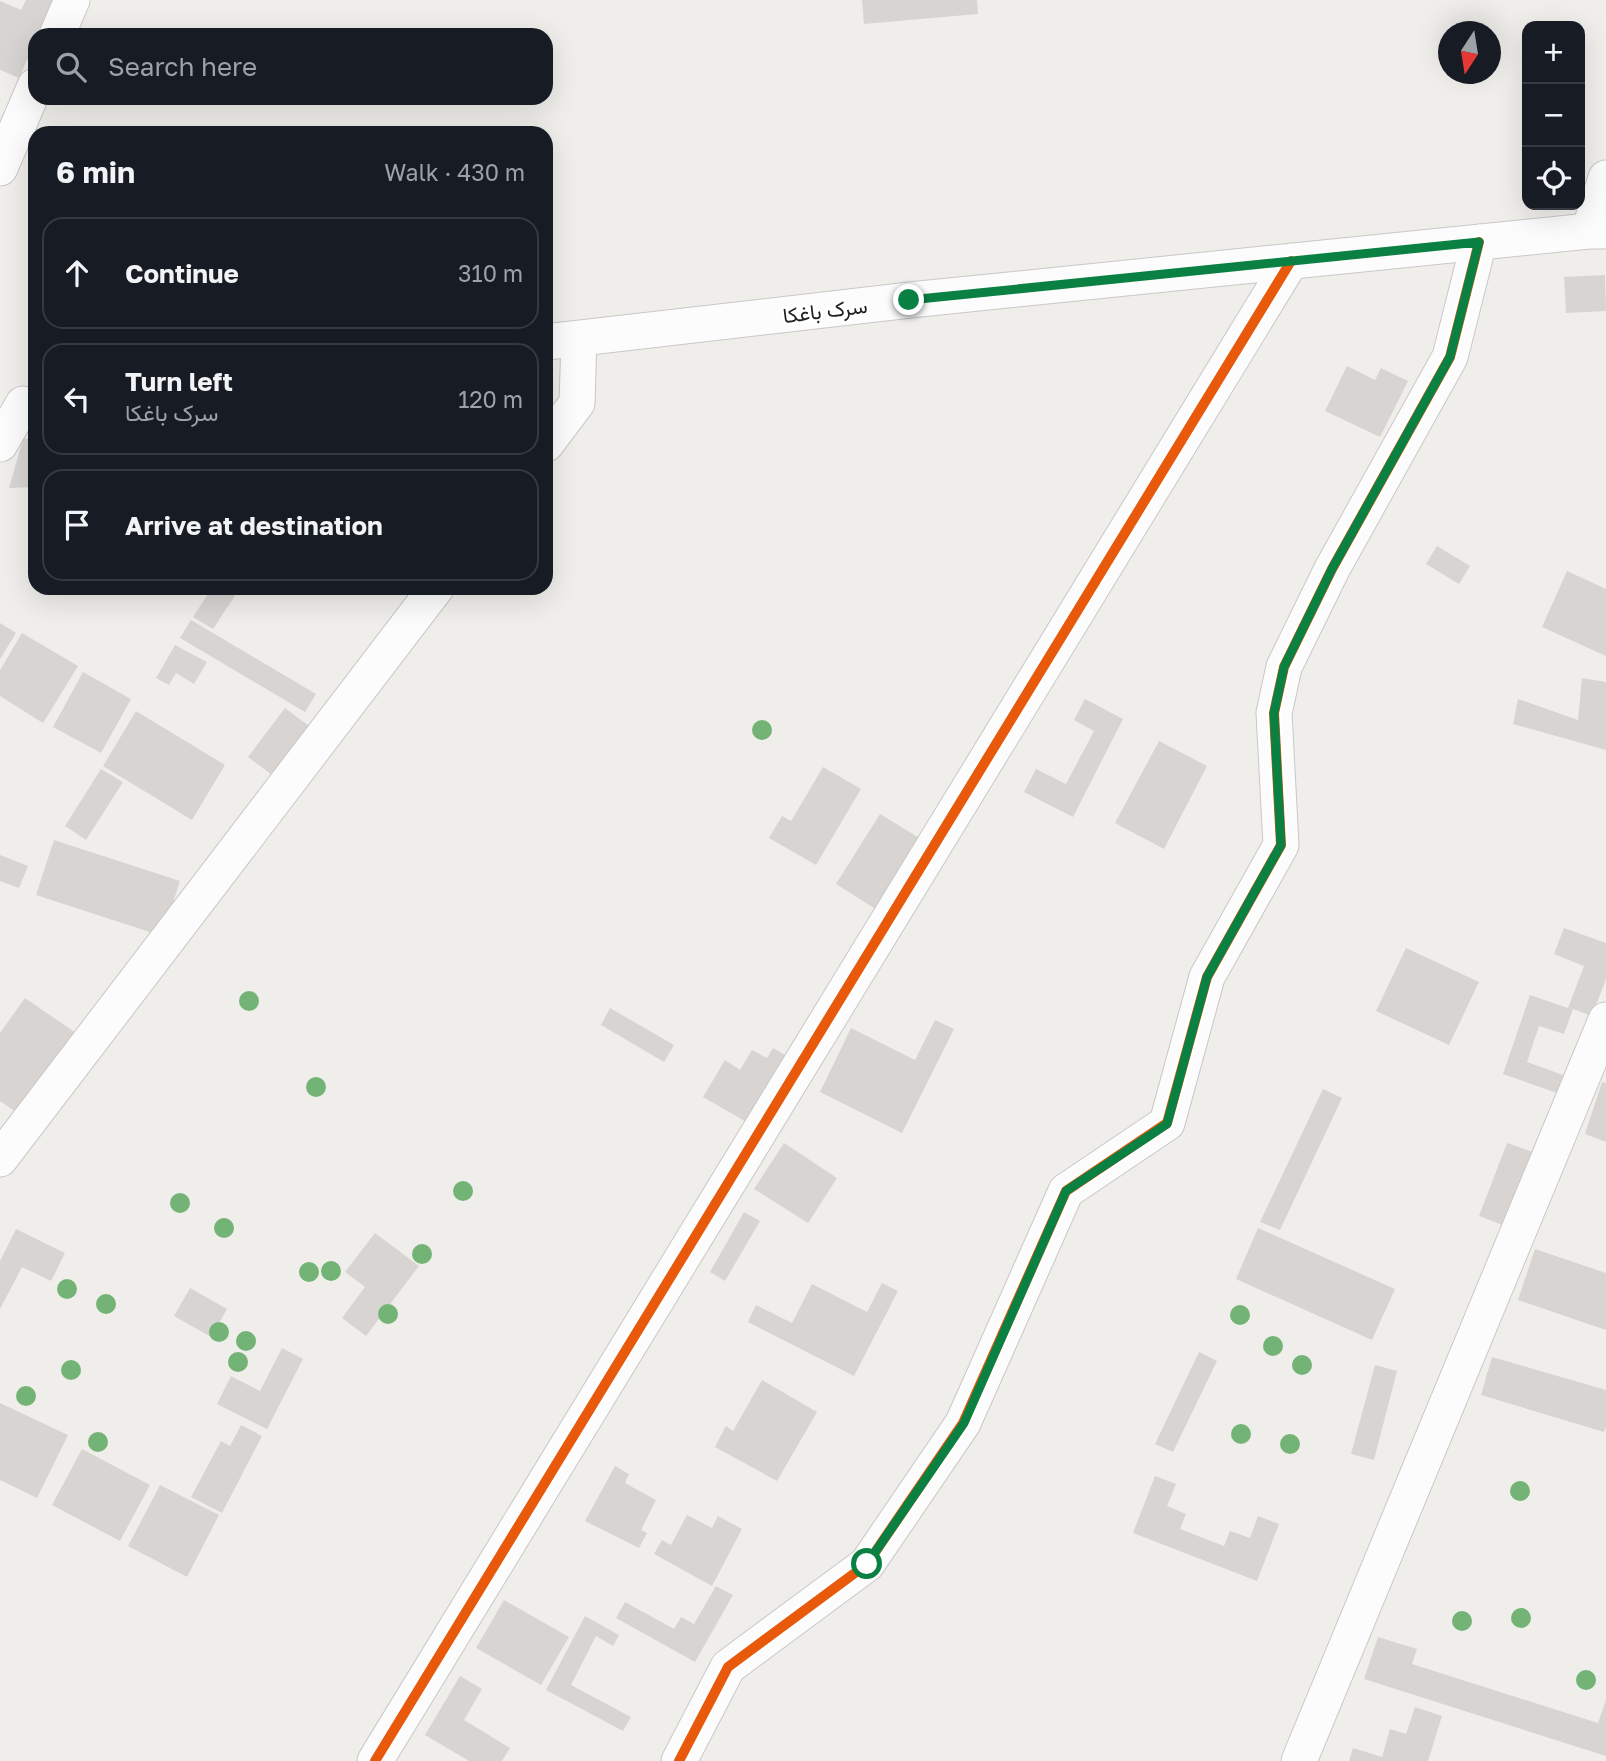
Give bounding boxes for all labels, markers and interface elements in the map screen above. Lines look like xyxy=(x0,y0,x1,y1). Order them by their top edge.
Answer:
north arrow xyxy=(1438,21,1501,84)
map controls xyxy=(1522,21,1585,210)
button: + xyxy=(1522,21,1585,84)
search box xyxy=(28,28,553,105)
icon: search xyxy=(52,48,90,86)
text: Search here xyxy=(108,51,257,82)
button: − xyxy=(1522,84,1585,147)
button: locate xyxy=(1522,147,1585,210)
text: 6 min xyxy=(56,154,135,190)
text: Walk · 430 m xyxy=(384,158,525,186)
icon: ahead xyxy=(58,254,96,292)
text: Continue xyxy=(125,258,239,289)
text: 310 m xyxy=(458,259,523,287)
route end xyxy=(893,284,924,315)
street label: سرک باغکا xyxy=(781,292,869,329)
text: Turn left xyxy=(125,366,233,397)
icon: left xyxy=(58,380,96,418)
text: 120 m xyxy=(458,385,523,413)
text: سرک باغکا xyxy=(125,398,218,426)
icon: arrive xyxy=(58,506,96,544)
text: Arrive at destination xyxy=(125,510,383,541)
route start xyxy=(851,1548,882,1579)

